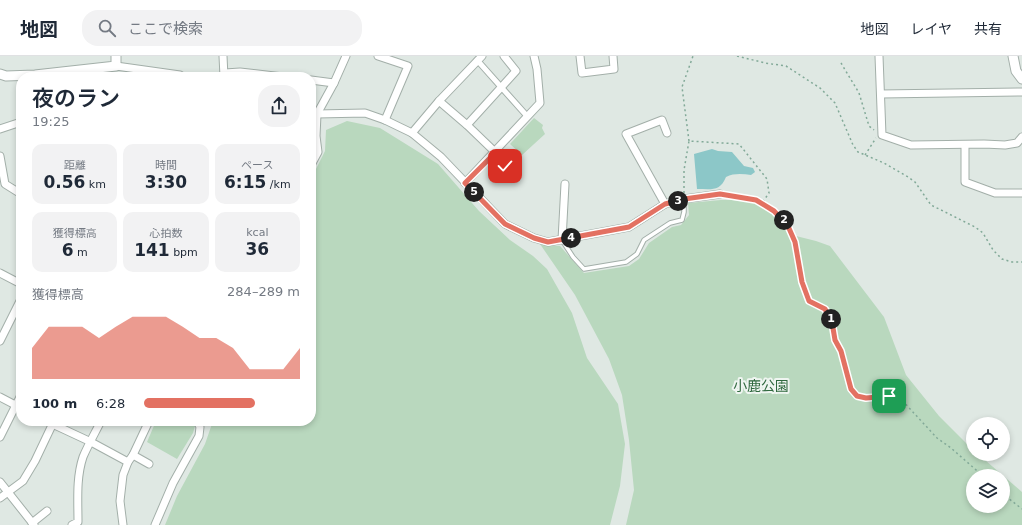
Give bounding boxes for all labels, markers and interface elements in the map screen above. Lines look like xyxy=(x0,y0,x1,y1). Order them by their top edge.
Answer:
search box xyxy=(82,10,362,46)
icon: search xyxy=(96,17,118,39)
text: 地図 xyxy=(20,18,58,40)
text: ここで検索 xyxy=(128,20,203,38)
text: 地図 xyxy=(860,21,888,37)
text: レイヤ xyxy=(910,21,952,37)
text: 共有 xyxy=(974,21,1002,37)
button: share xyxy=(258,85,300,127)
text: 夜のラン xyxy=(32,86,120,111)
text: 19:25 xyxy=(32,114,69,129)
pin xyxy=(488,149,522,183)
icon: check xyxy=(494,155,516,177)
text: 距離 xyxy=(64,159,86,172)
text: 時間 xyxy=(155,159,177,172)
text: ペース xyxy=(241,159,274,172)
text: 0.56 xyxy=(43,172,85,192)
text: 3:30 xyxy=(145,172,187,192)
text: 6:15 xyxy=(224,172,266,192)
text: km xyxy=(85,178,106,191)
text: /km xyxy=(266,178,291,191)
pin: 5 xyxy=(464,182,484,202)
text: 5 xyxy=(470,185,478,198)
pin: 3 xyxy=(668,191,688,211)
text: 3 xyxy=(674,194,682,207)
pin: 2 xyxy=(774,210,794,230)
text: 2 xyxy=(780,213,788,226)
text: kcal xyxy=(246,226,268,239)
text: 獲得標高 xyxy=(53,227,97,240)
text: 心拍数 xyxy=(149,227,182,240)
pin: 4 xyxy=(561,228,581,248)
text: 4 xyxy=(567,231,575,244)
text: 36 xyxy=(245,239,269,259)
text: 6 xyxy=(62,240,73,260)
text: 141 xyxy=(134,240,170,260)
text: m xyxy=(73,246,88,259)
text: bpm xyxy=(170,246,198,259)
text: 284–289 m xyxy=(227,284,300,299)
text: 獲得標高 xyxy=(32,287,84,302)
pin: 1 xyxy=(821,309,841,329)
text: 1 xyxy=(827,312,835,325)
park label: 小鹿公園 xyxy=(733,378,789,394)
pin xyxy=(872,379,906,413)
icon: arrive xyxy=(878,385,900,407)
text: 100 m xyxy=(32,396,77,411)
text: 6:28 xyxy=(96,396,125,411)
map controls xyxy=(966,417,1010,513)
button: locate xyxy=(966,417,1010,461)
button: layers xyxy=(966,469,1010,513)

